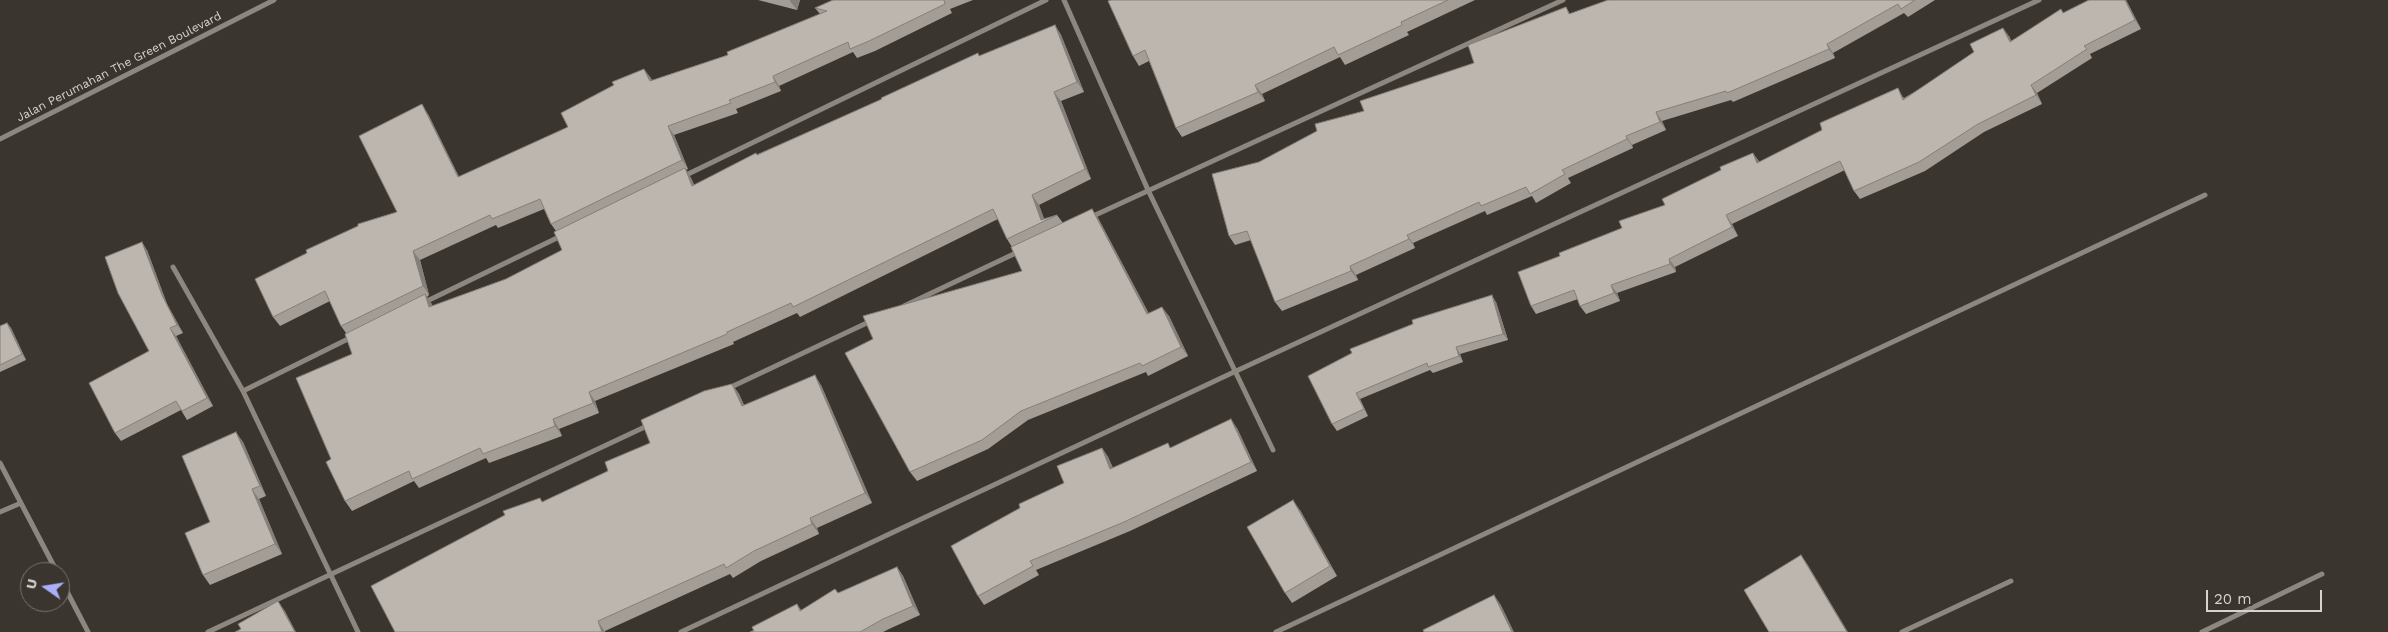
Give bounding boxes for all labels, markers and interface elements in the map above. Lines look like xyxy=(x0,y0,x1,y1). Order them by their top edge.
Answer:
street label: Jalan Perumahan The Green Boulevard xyxy=(14,9,224,125)
north arrow xyxy=(20,562,70,612)
text: U xyxy=(22,577,40,591)
scale bar xyxy=(2208,580,2324,612)
text: 20 m xyxy=(2214,590,2252,608)

